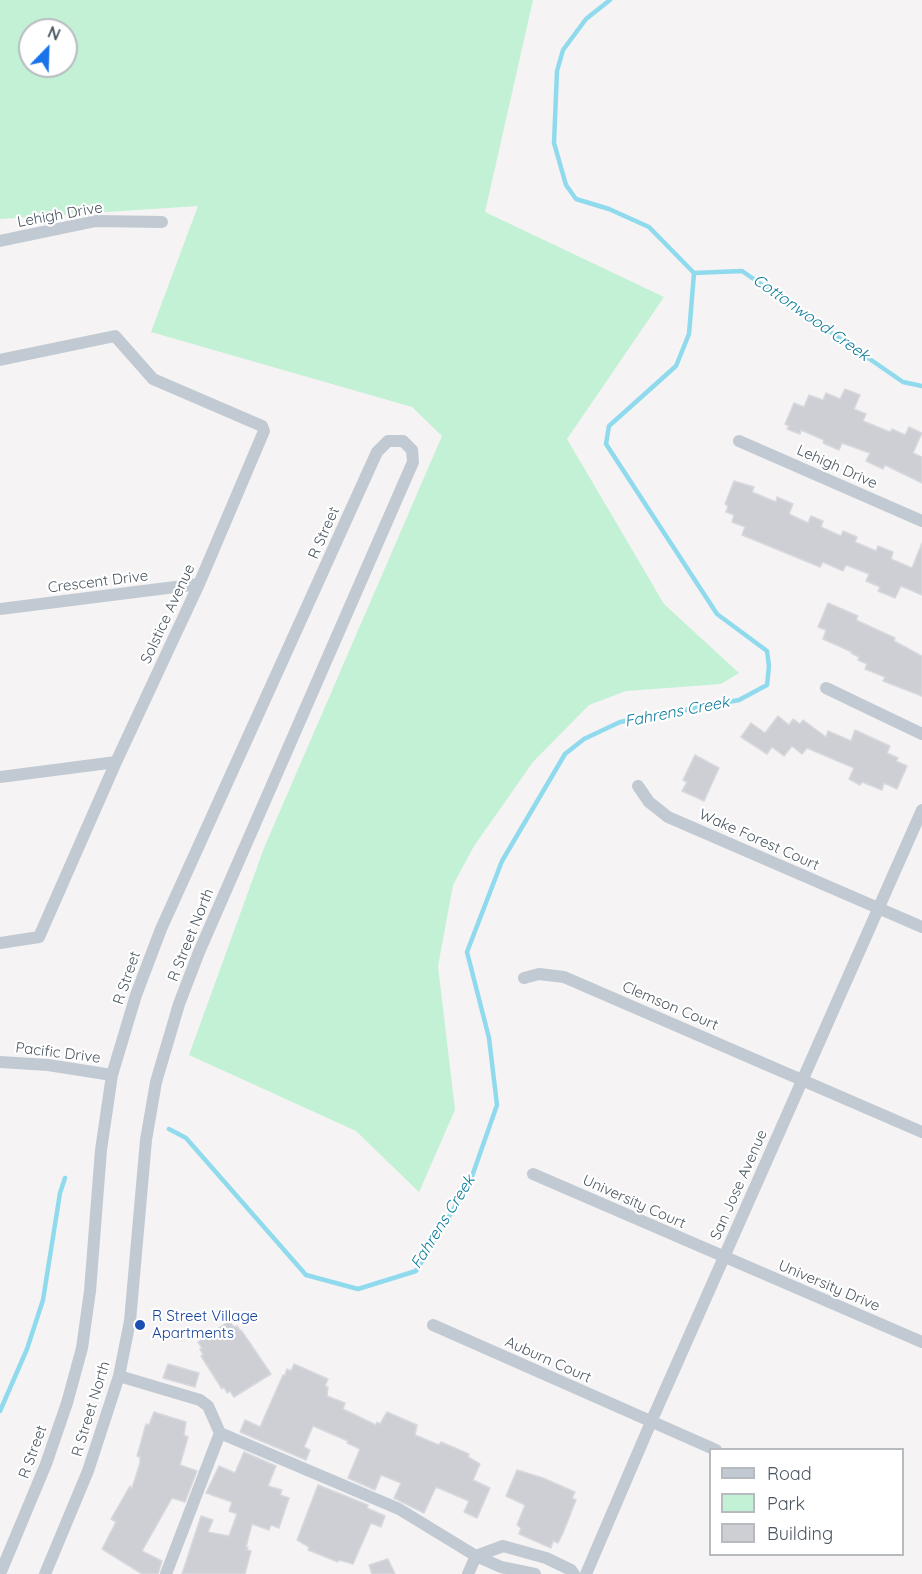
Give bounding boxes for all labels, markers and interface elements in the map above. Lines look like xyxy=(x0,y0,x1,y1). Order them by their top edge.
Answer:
north arrow xyxy=(18,18,78,78)
text: N xyxy=(45,22,64,45)
street label: Lehigh Drive xyxy=(16,199,104,231)
water label: Cottonwood Creek xyxy=(749,271,873,365)
street label: Lehigh Drive xyxy=(794,441,880,493)
street label: R Street xyxy=(305,504,343,562)
street label: Solstice Avenue xyxy=(137,561,199,667)
street label: Crescent Drive xyxy=(47,567,149,597)
water label: Fahrens Creek xyxy=(623,692,731,732)
street label: Wake Forest Court xyxy=(696,805,822,875)
street label: R Street North xyxy=(164,886,218,984)
street label: R Street xyxy=(110,949,144,1007)
street label: Clemson Court xyxy=(619,978,721,1034)
street label: Pacific Drive xyxy=(14,1039,102,1067)
street label: San Jose Avenue xyxy=(707,1127,771,1243)
street label: University Court xyxy=(580,1171,688,1233)
water label: Fahrens Creek xyxy=(407,1172,479,1272)
street label: University Drive xyxy=(775,1256,883,1316)
place label: R Street Village Apartments xyxy=(152,1307,258,1342)
marker: R Street Village Apartments xyxy=(133,1318,147,1332)
street label: Auburn Court xyxy=(502,1333,594,1387)
street label: R Street North xyxy=(68,1359,114,1459)
street label: R Street xyxy=(15,1423,51,1481)
legend xyxy=(709,1448,904,1556)
text: Road xyxy=(767,1462,812,1485)
text: Park xyxy=(767,1492,805,1515)
text: Building xyxy=(767,1522,833,1545)

